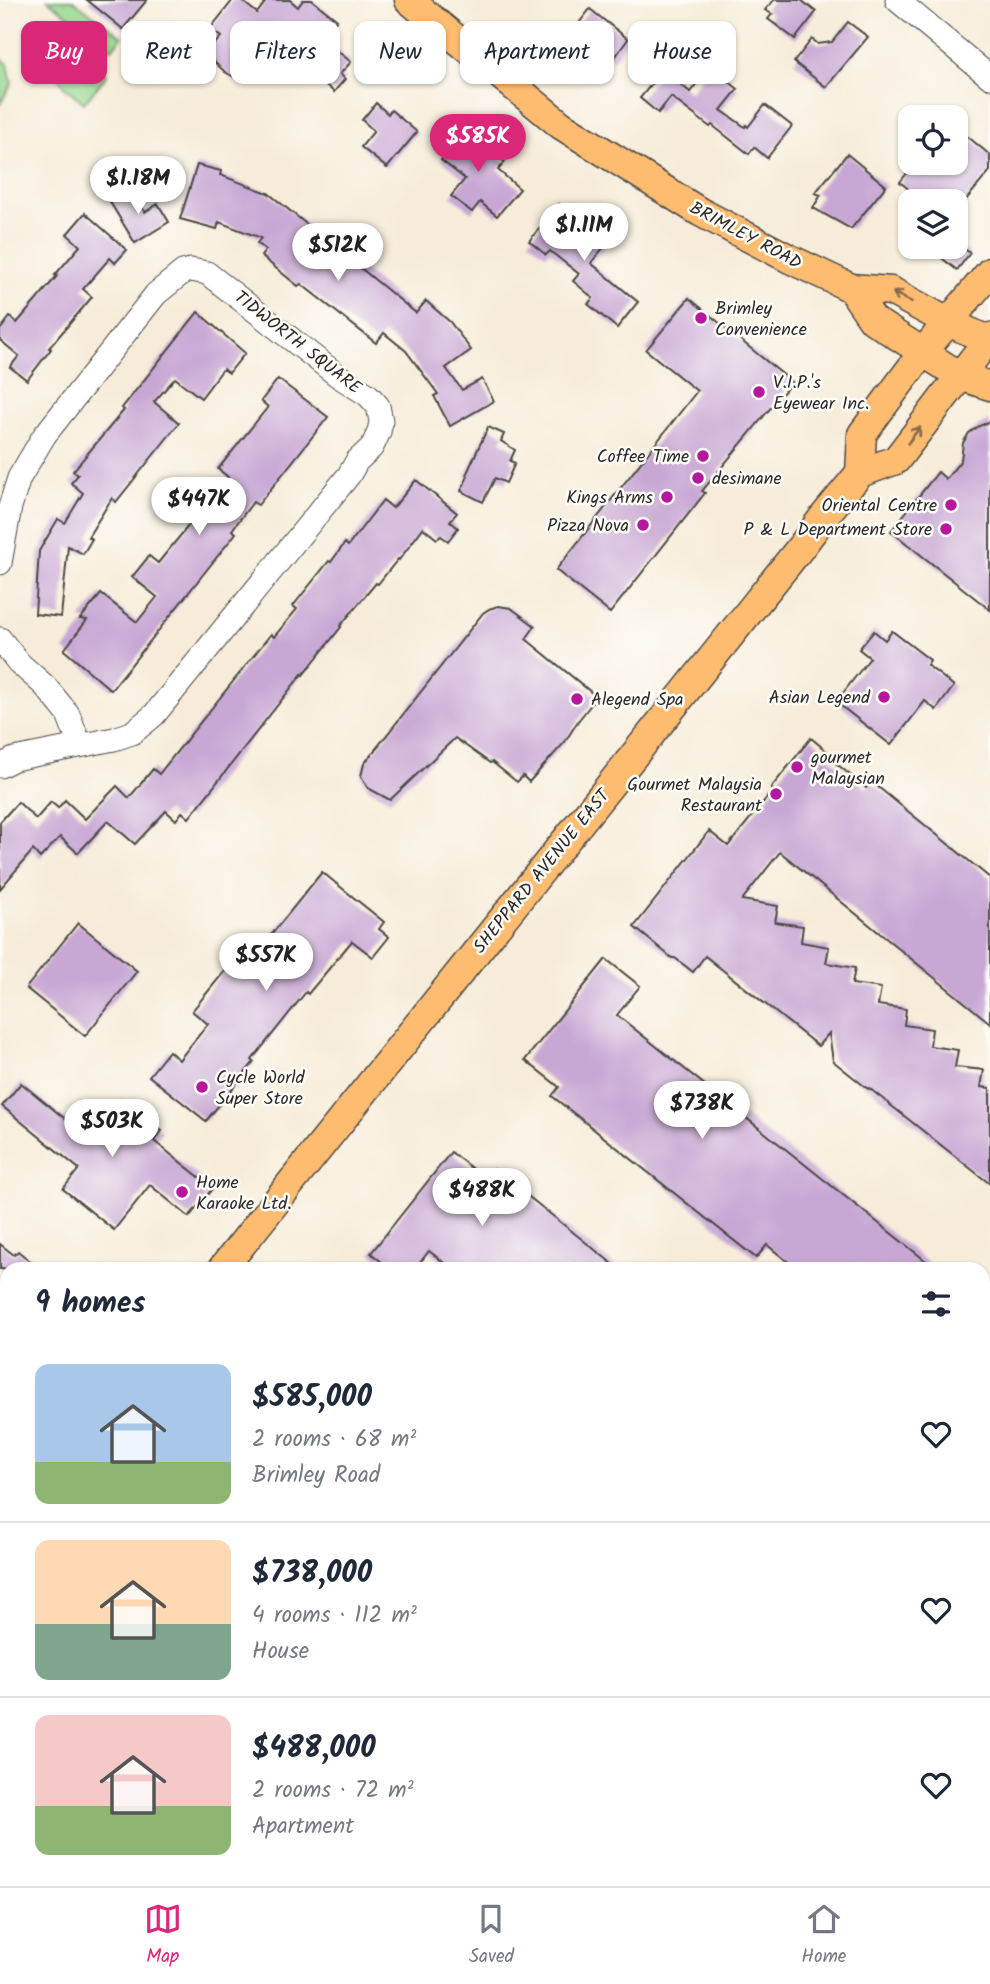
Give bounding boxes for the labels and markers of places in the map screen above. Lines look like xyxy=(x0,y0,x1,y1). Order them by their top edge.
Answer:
pin: $585K xyxy=(429,114,527,174)
pin: $1.18M xyxy=(81,156,195,216)
pin: $1.11M xyxy=(527,204,641,263)
pin: $512K xyxy=(289,224,387,283)
place label: Brimley Convenience xyxy=(715,295,807,345)
marker: Brimley Convenience xyxy=(693,310,709,326)
place label: V.I.P.'s Eyewear Inc. xyxy=(773,369,869,419)
marker: V.I.P.'s Eyewear Inc. xyxy=(751,384,767,400)
place label: Coffee Time xyxy=(597,443,689,472)
marker: Coffee Time xyxy=(695,448,711,464)
place label: desimane xyxy=(712,465,782,494)
marker: desimane xyxy=(690,470,706,486)
pin: $447K xyxy=(150,477,248,537)
place label: Kings Arms xyxy=(566,484,653,513)
marker: Kings Arms xyxy=(659,489,675,505)
place label: Oriental Centre xyxy=(821,492,937,521)
marker: Oriental Centre xyxy=(943,497,959,513)
place label: Pizza Nova xyxy=(547,512,629,541)
place label: P & L Department Store xyxy=(743,516,932,545)
marker: Pizza Nova xyxy=(635,517,651,533)
marker: P & L Department Store xyxy=(938,521,954,537)
place label: Asian Legend xyxy=(769,684,871,713)
place label: Alegend Spa xyxy=(591,686,684,715)
marker: Asian Legend xyxy=(876,689,892,705)
marker: Alegend Spa xyxy=(569,691,585,707)
place label: gourmet Malaysian xyxy=(810,744,885,794)
marker: gourmet Malaysian xyxy=(789,759,805,775)
place label: Gourmet Malaysia Restaurant xyxy=(627,771,763,821)
marker: Gourmet Malaysia Restaurant xyxy=(768,786,784,802)
pin: $557K xyxy=(217,934,315,993)
place label: Cycle World Super Store xyxy=(216,1064,306,1114)
marker: Cycle World Super Store xyxy=(194,1079,210,1095)
pin: $738K xyxy=(653,1082,751,1141)
pin: $503K xyxy=(63,1100,161,1159)
pin: $488K xyxy=(433,1168,531,1228)
place label: Home Karaoke Ltd. xyxy=(196,1169,291,1219)
marker: Home Karaoke Ltd. xyxy=(174,1184,190,1200)

